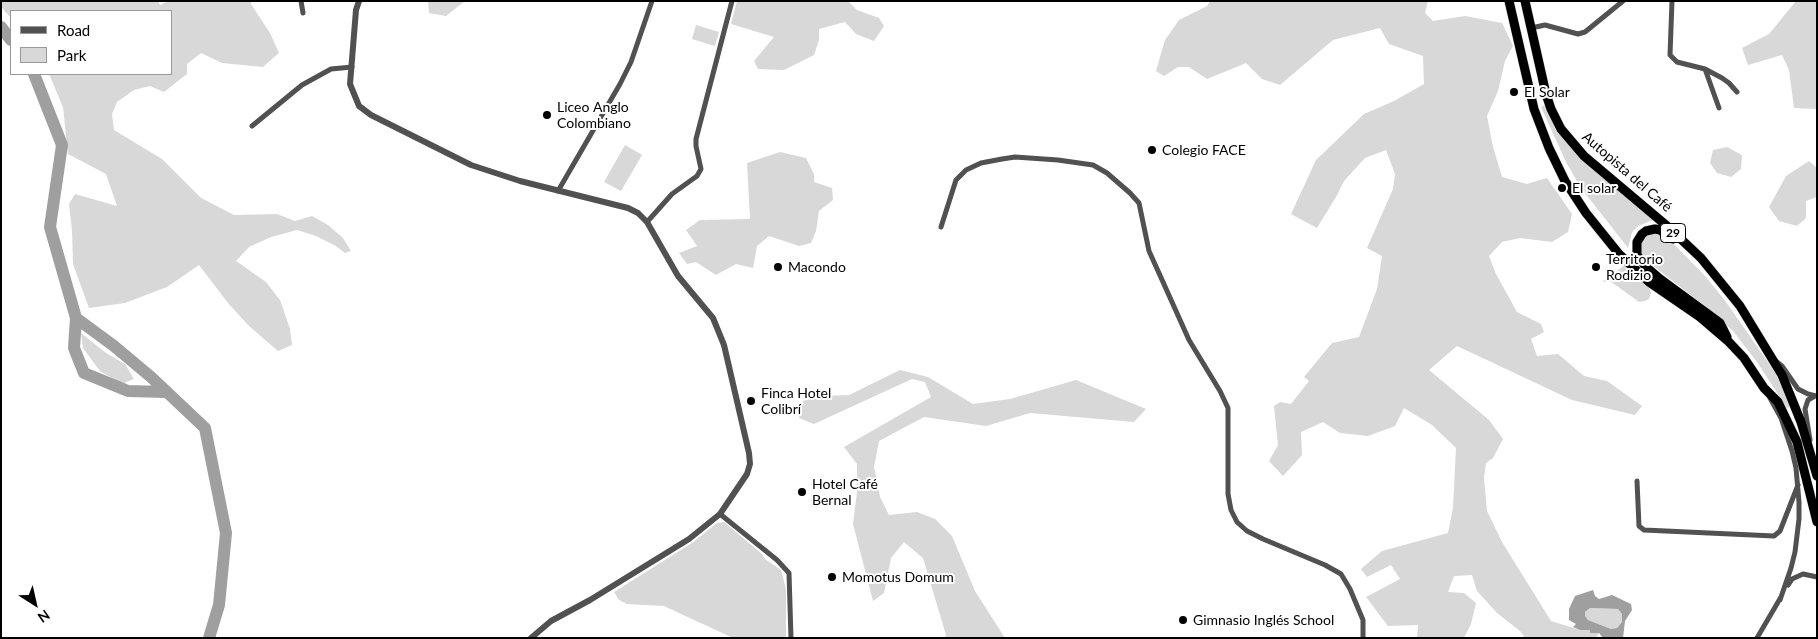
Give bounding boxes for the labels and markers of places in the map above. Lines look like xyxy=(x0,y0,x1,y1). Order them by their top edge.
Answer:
place label: El Solar xyxy=(1524,84,1570,100)
marker: El Solar xyxy=(1508,86,1520,98)
place label: Liceo Anglo Colombiano xyxy=(557,99,631,132)
marker: Liceo Anglo Colombiano xyxy=(541,109,553,121)
place label: Colegio FACE xyxy=(1162,142,1246,158)
marker: Colegio FACE xyxy=(1146,144,1158,156)
place label: El solar xyxy=(1572,180,1616,196)
marker: El solar xyxy=(1556,182,1568,194)
place label: Territorio Rodizio xyxy=(1606,251,1663,284)
place label: Macondo xyxy=(788,259,846,275)
marker: Macondo xyxy=(772,261,784,273)
marker: Territorio Rodizio xyxy=(1590,261,1602,273)
place label: Finca Hotel Colibrí xyxy=(761,385,831,418)
marker: Finca Hotel Colibrí xyxy=(745,395,757,407)
place label: Hotel Café Bernal xyxy=(812,476,878,508)
marker: Hotel Café Bernal xyxy=(796,486,808,498)
place label: Momotus Domum xyxy=(842,569,954,585)
marker: Momotus Domum xyxy=(826,571,838,583)
place label: Gimnasio Inglés School xyxy=(1193,612,1334,628)
marker: Gimnasio Inglés School xyxy=(1177,614,1189,626)

